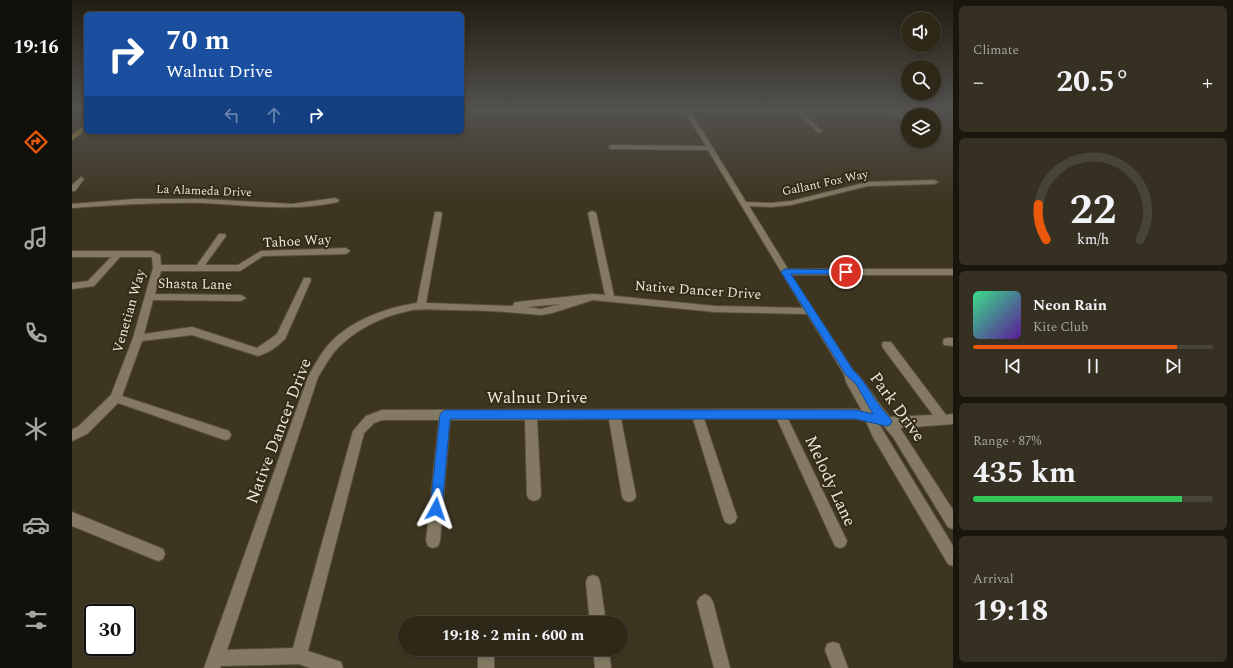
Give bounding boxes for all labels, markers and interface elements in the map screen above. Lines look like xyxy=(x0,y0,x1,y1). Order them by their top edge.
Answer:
map controls xyxy=(901,12,941,148)
button: sound xyxy=(901,12,941,52)
text: 70 m xyxy=(166,19,230,62)
icon: right xyxy=(100,28,152,80)
text: 19:16 xyxy=(13,34,59,61)
text: Climate xyxy=(973,40,1019,60)
text: Walnut Drive xyxy=(166,58,273,85)
text: 20.5° xyxy=(1056,59,1130,105)
button: search xyxy=(901,60,941,100)
text: − xyxy=(973,66,984,99)
text: + xyxy=(1202,66,1213,99)
icon: left xyxy=(221,104,243,126)
icon: ahead xyxy=(263,104,285,126)
icon: right xyxy=(305,104,327,126)
button: layers xyxy=(901,108,941,148)
icon: directions xyxy=(22,128,50,156)
street label: Gallant Fox Way xyxy=(780,164,871,201)
text: 22 xyxy=(1070,178,1116,241)
street label: La Alameda Drive xyxy=(156,180,252,202)
icon: music xyxy=(22,224,50,252)
text: km/h xyxy=(1077,228,1109,250)
street label: Tahoe Way xyxy=(262,229,333,253)
pin xyxy=(829,255,863,289)
icon: arrive xyxy=(835,261,857,283)
street label: Venetian Way xyxy=(107,265,151,355)
street label: Shasta Lane xyxy=(158,273,232,295)
street label: Native Dancer Drive xyxy=(634,275,762,305)
text: Neon Rain xyxy=(1033,294,1107,317)
text: Kite Club xyxy=(1033,317,1088,337)
icon: phone xyxy=(22,319,50,347)
street label: Native Dancer Drive xyxy=(239,354,319,508)
icon: previous xyxy=(1002,355,1024,377)
icon: pause xyxy=(1082,355,1104,377)
icon: next xyxy=(1162,355,1184,377)
street label: Park Drive xyxy=(863,367,931,447)
street label: Walnut Drive xyxy=(487,385,587,411)
icon: climate xyxy=(22,415,50,443)
street label: Melody Lane xyxy=(798,431,862,531)
text: Range · 87% xyxy=(973,431,1041,451)
text: 435 km xyxy=(973,450,1076,496)
position arrow xyxy=(415,488,457,530)
icon: car xyxy=(22,511,50,539)
text: Arrival xyxy=(973,569,1014,589)
text: 19:18 xyxy=(973,588,1048,634)
speed limit sign: 30 xyxy=(84,604,136,656)
icon: filters xyxy=(22,606,50,634)
text: 19:18 · 2 min · 600 m xyxy=(442,624,584,647)

